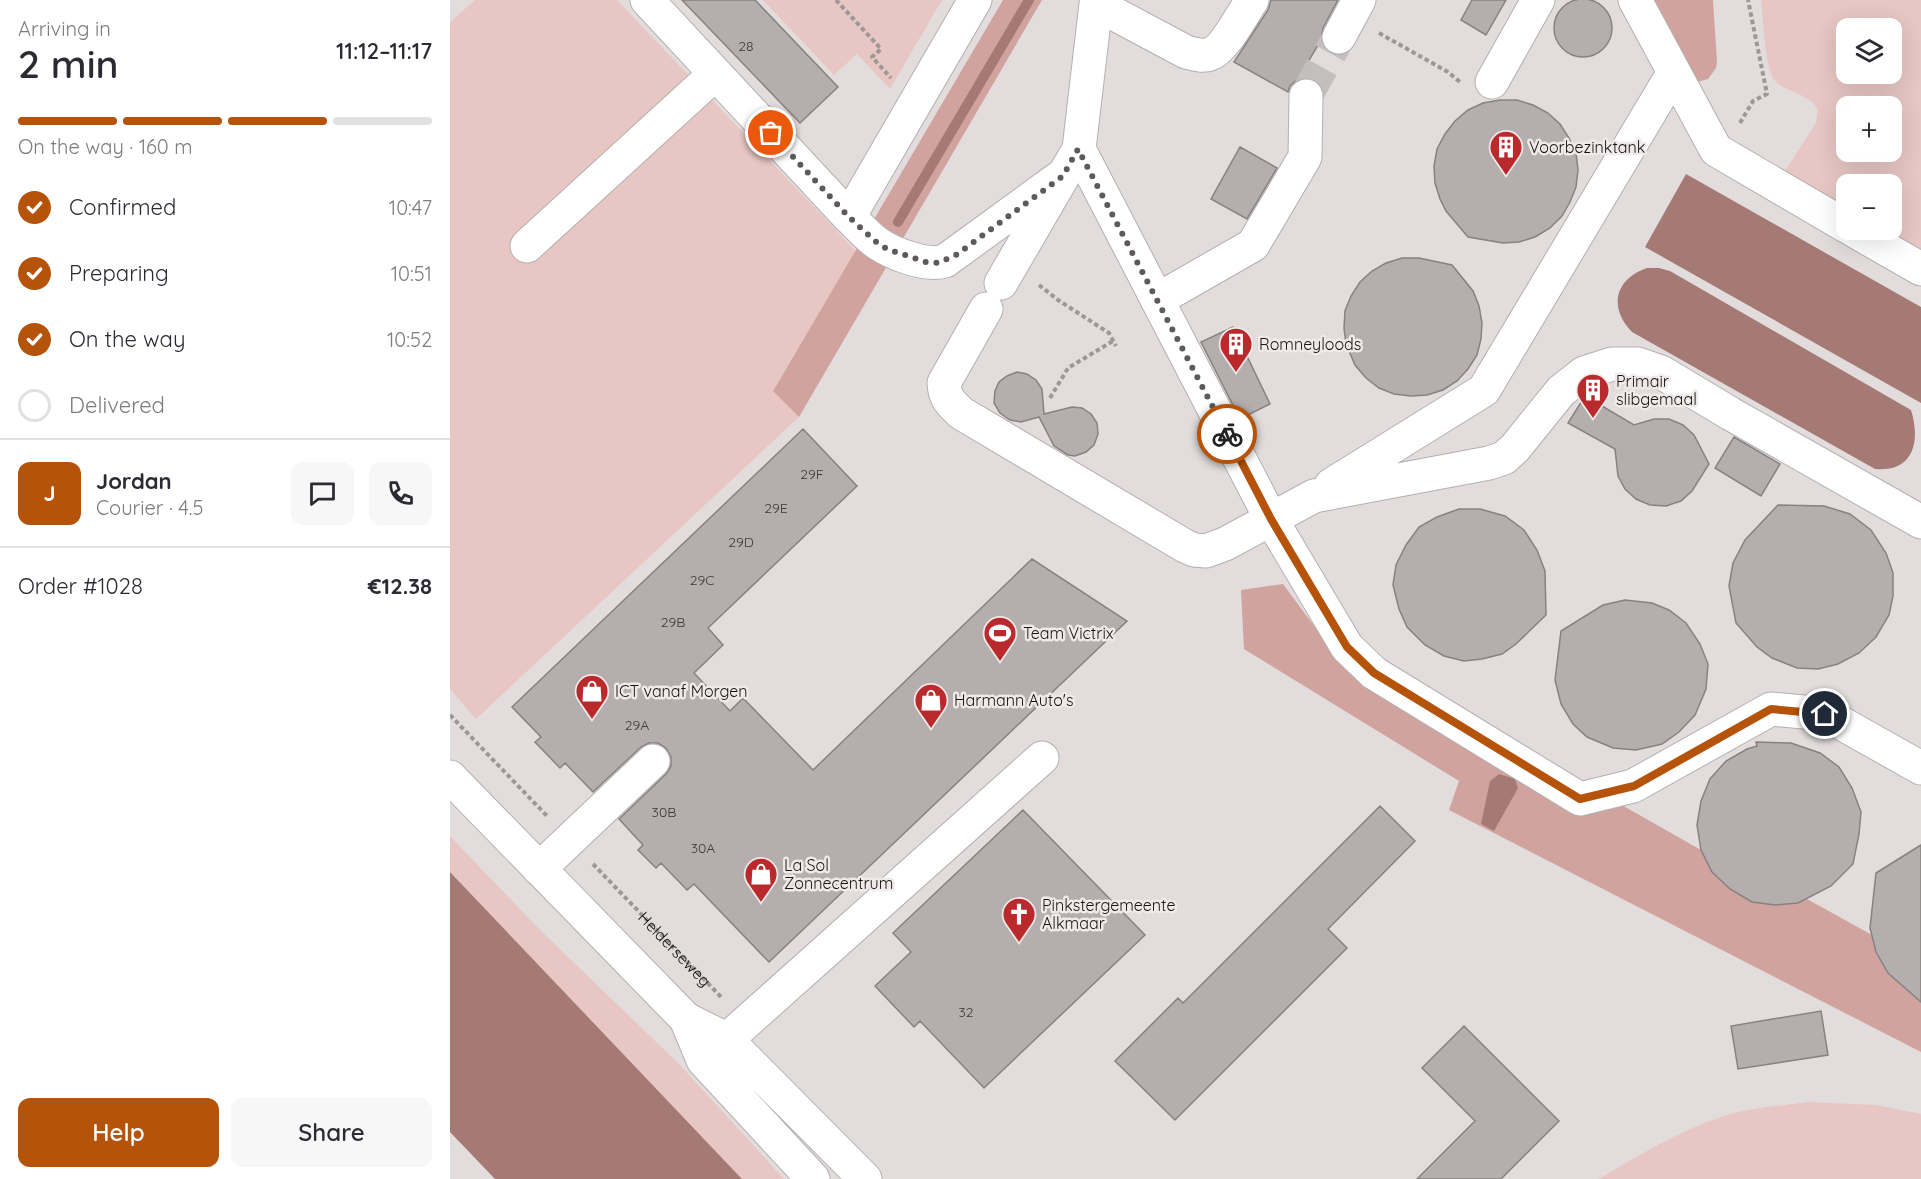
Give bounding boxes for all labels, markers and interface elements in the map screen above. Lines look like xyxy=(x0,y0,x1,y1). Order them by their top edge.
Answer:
text: Arriving in xyxy=(18,16,111,41)
map controls xyxy=(1836,18,1902,240)
button: layers xyxy=(1836,18,1902,84)
text: 11:12–11:17 xyxy=(336,37,432,65)
house number: 28 xyxy=(738,37,754,55)
text: 2 min xyxy=(18,39,119,88)
button: + xyxy=(1836,96,1902,162)
pin xyxy=(745,107,796,158)
icon: bag xyxy=(754,116,787,149)
building icon: Voorbezinktank xyxy=(1488,129,1524,176)
text: On the way · 160 m xyxy=(18,134,192,159)
place label: Voorbezinktank xyxy=(1529,137,1645,157)
button: − xyxy=(1836,174,1902,240)
icon: check xyxy=(18,191,51,224)
text: Confirmed xyxy=(69,193,176,221)
text: 10:47 xyxy=(389,195,432,220)
icon: check xyxy=(18,257,51,290)
text: Preparing xyxy=(69,259,169,287)
text: 10:51 xyxy=(391,261,432,286)
icon: check xyxy=(18,323,51,356)
text: On the way xyxy=(69,325,185,353)
building icon: Romneyloods xyxy=(1218,326,1254,373)
text: 10:52 xyxy=(387,327,432,352)
place label: Romneyloods xyxy=(1259,334,1361,354)
place label: Primair slibgemaal xyxy=(1616,371,1697,409)
building icon: Primair slibgemaal xyxy=(1575,372,1611,419)
text: Delivered xyxy=(69,391,165,419)
courier xyxy=(1197,404,1257,464)
icon: bike xyxy=(1211,418,1244,451)
button: chat xyxy=(291,462,354,525)
button: phone xyxy=(369,462,432,525)
house number: 29F xyxy=(800,465,824,483)
text: Jordan xyxy=(96,467,172,495)
text: J xyxy=(43,479,56,507)
text: Courier · 4.5 xyxy=(96,495,203,520)
house number: 29E xyxy=(764,499,788,517)
house number: 29D xyxy=(728,533,754,551)
house number: 29C xyxy=(690,571,714,589)
text: Order #1028 xyxy=(18,572,143,600)
text: €12.38 xyxy=(368,572,432,600)
house number: 29B xyxy=(661,613,685,631)
sports icon: Team Victrix xyxy=(982,615,1018,662)
place label: Team Victrix xyxy=(1023,623,1114,643)
shop icon: ICT vanaf Morgen xyxy=(574,673,610,720)
place label: ICT vanaf Morgen xyxy=(615,681,747,701)
shop icon: Harmann Auto's xyxy=(913,682,949,729)
pin xyxy=(1799,688,1850,739)
place label: Harmann Auto's xyxy=(954,690,1073,710)
icon: home xyxy=(1808,697,1841,730)
house number: 29A xyxy=(625,716,649,734)
house number: 30B xyxy=(652,803,676,821)
house number: 30A xyxy=(691,839,715,857)
place label: La Sol Zonnecentrum xyxy=(784,855,893,893)
shop icon: La Sol Zonnecentrum xyxy=(743,856,779,903)
place label: Pinkstergemeente Alkmaar xyxy=(1042,895,1176,933)
church icon: Pinkstergemeente Alkmaar xyxy=(1001,896,1037,943)
street label: Helderseweg xyxy=(634,907,716,991)
house number: 32 xyxy=(958,1003,974,1021)
button: Help xyxy=(18,1098,219,1167)
button: Share xyxy=(231,1098,432,1167)

